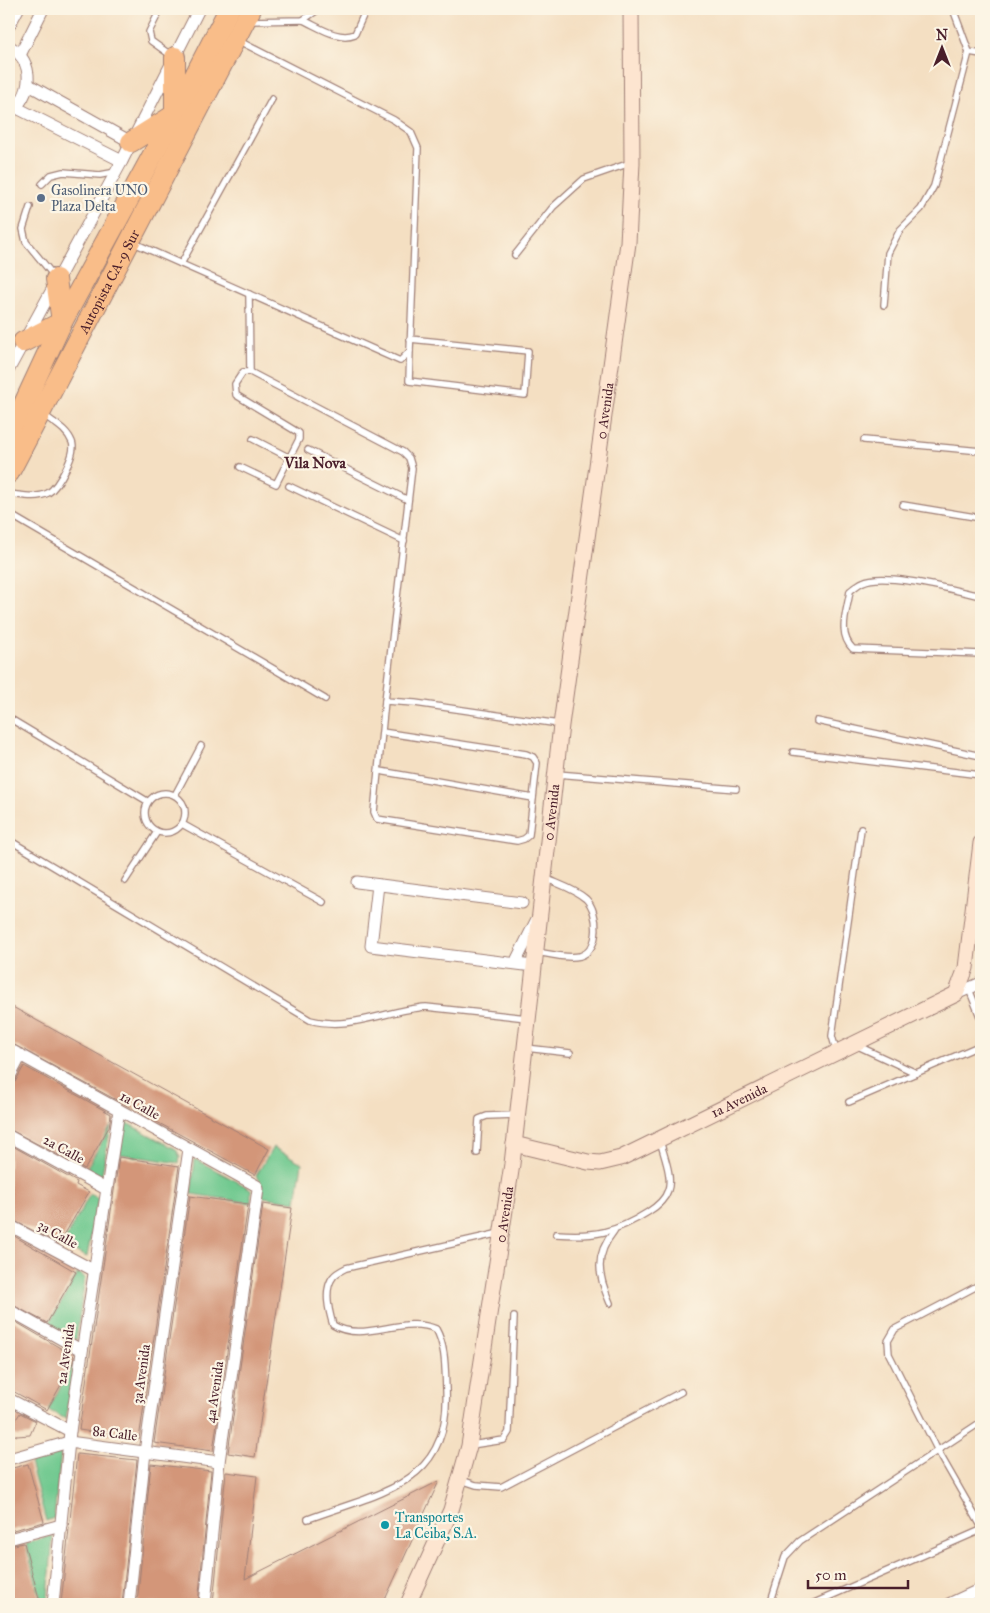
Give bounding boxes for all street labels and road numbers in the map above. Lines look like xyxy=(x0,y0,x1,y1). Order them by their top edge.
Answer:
street label: Autopista CA-9 Sur xyxy=(75,226,144,337)
street label: 0 Avenida xyxy=(593,382,617,440)
street label: 0 Avenida xyxy=(540,783,563,842)
street label: 1a Avenida xyxy=(708,1080,770,1122)
street label: 1a Calle xyxy=(117,1088,163,1123)
street label: 2a Calle xyxy=(40,1131,88,1168)
street label: 0 Avenida xyxy=(492,1185,517,1244)
street label: 3a Calle xyxy=(35,1216,81,1252)
street label: 2a Avenida xyxy=(53,1322,78,1386)
street label: 3a Avenida xyxy=(129,1343,154,1405)
street label: 4a Avenida xyxy=(202,1360,227,1424)
street label: 8a Calle xyxy=(91,1422,139,1445)

